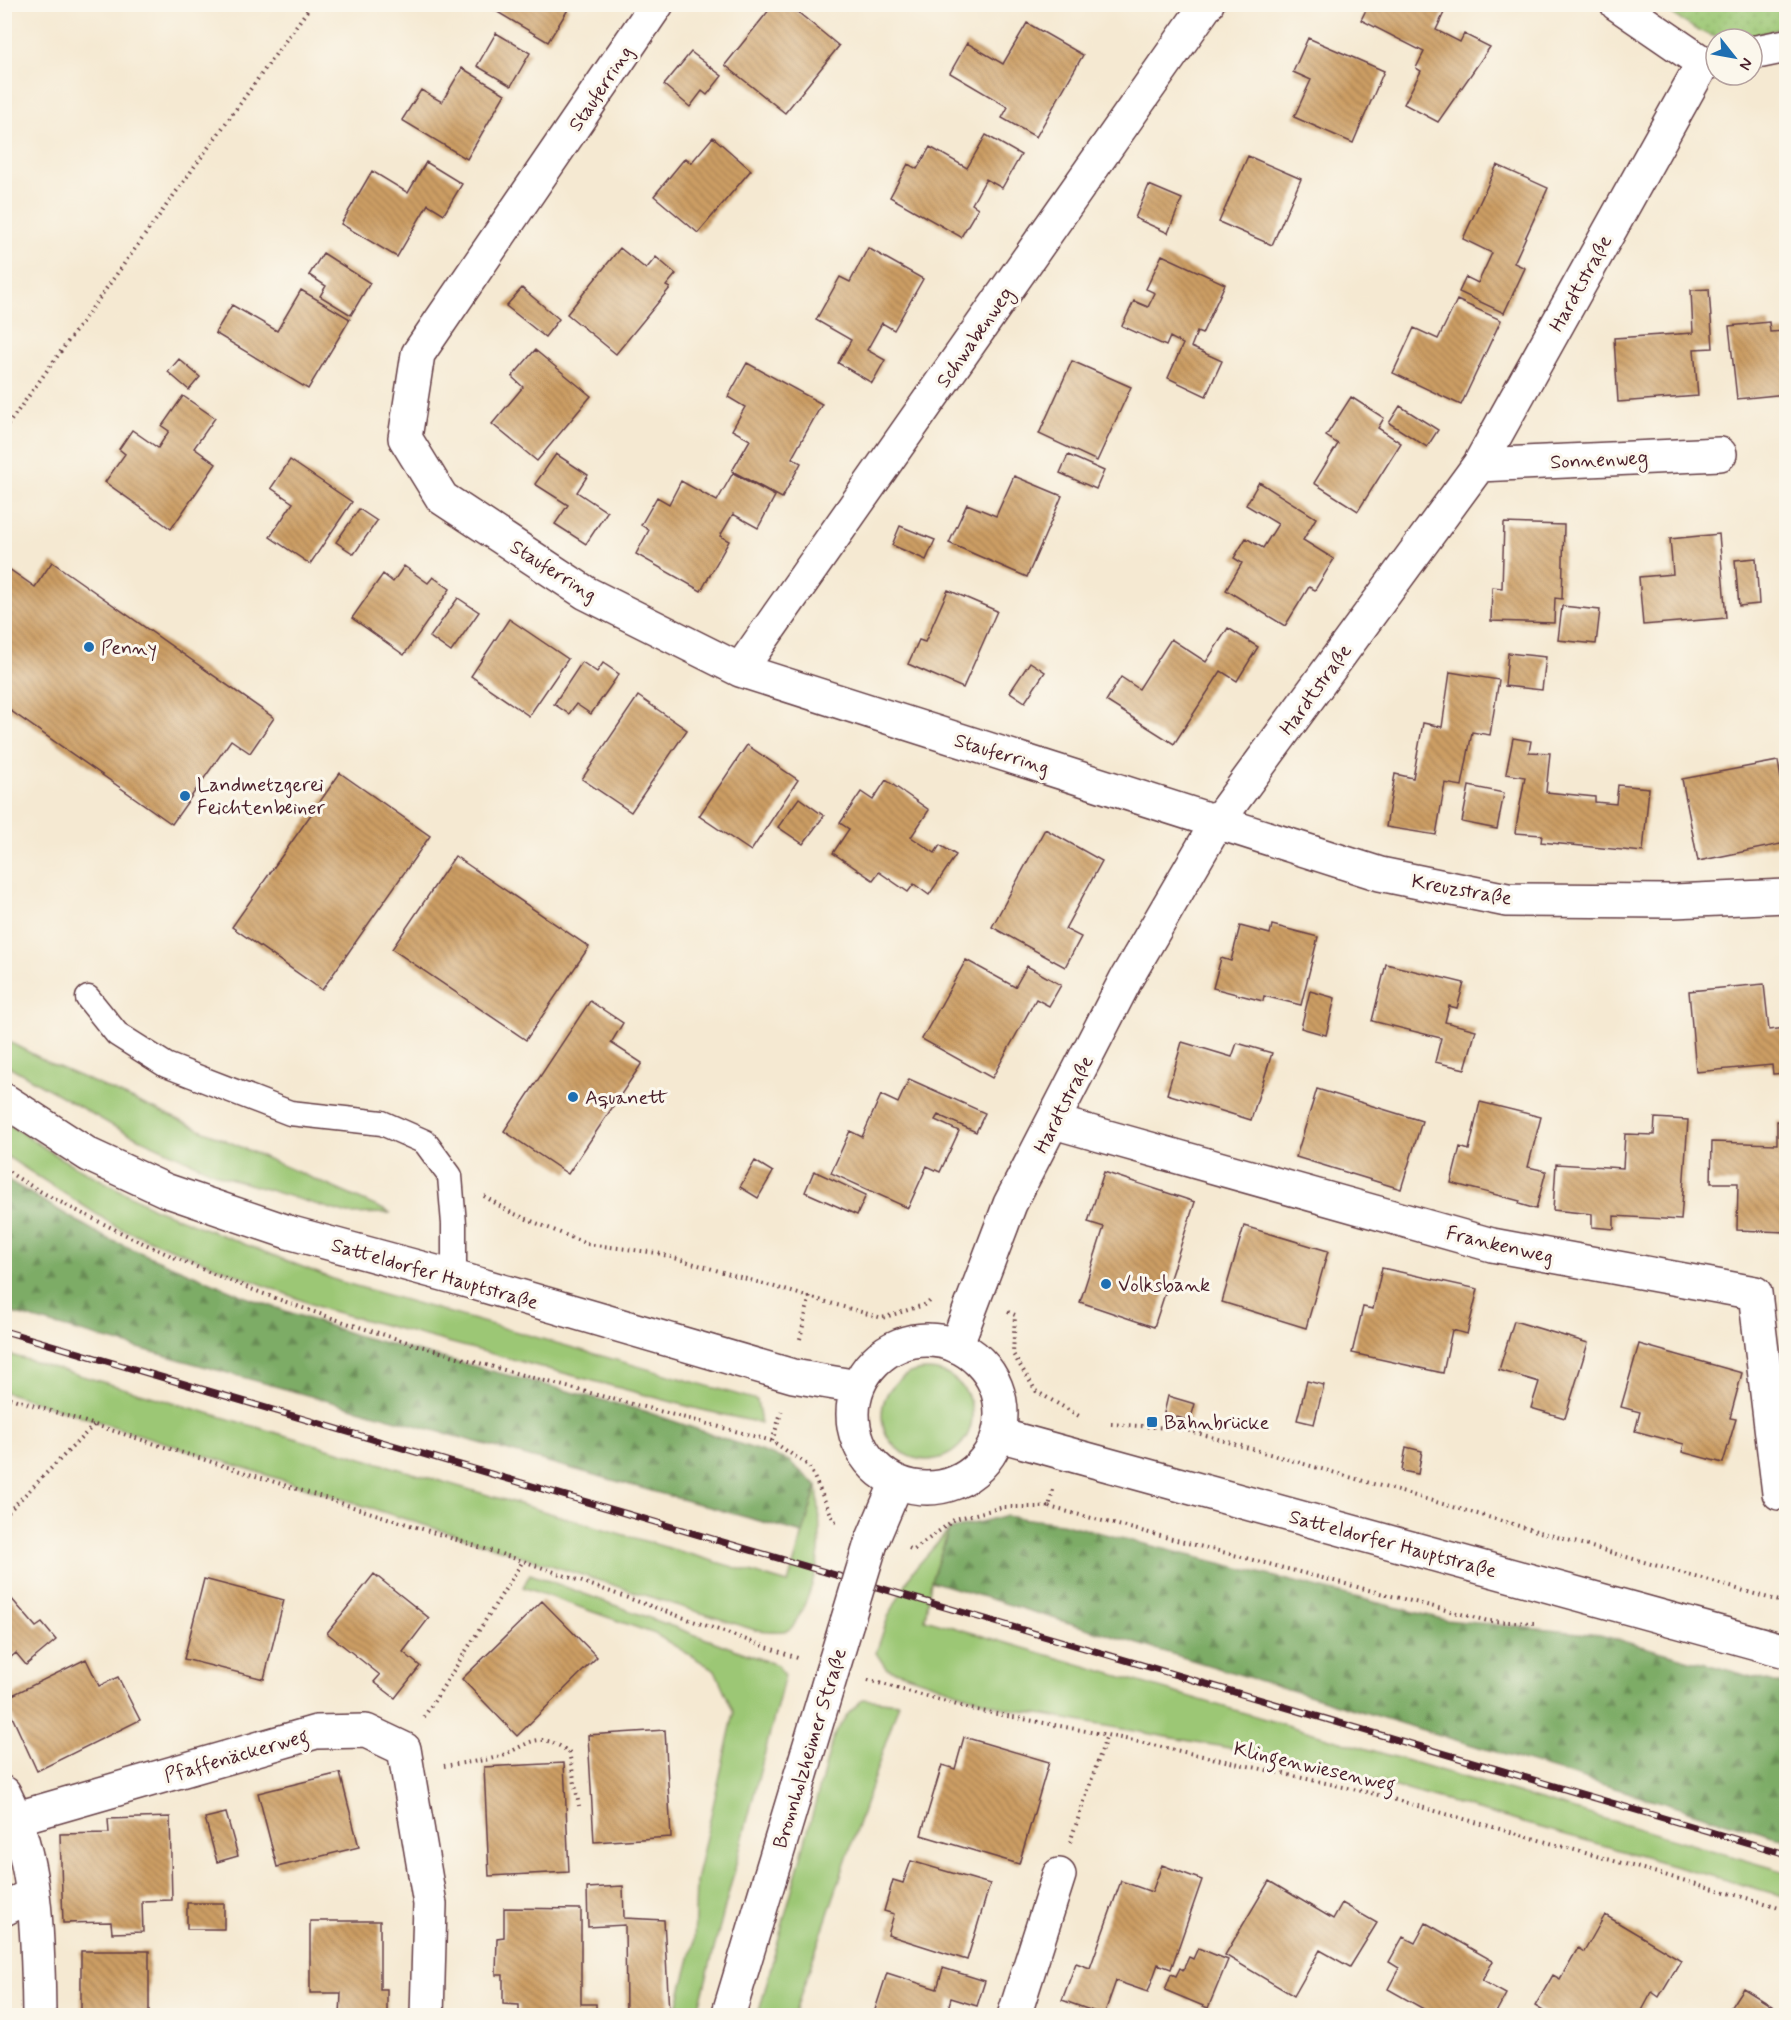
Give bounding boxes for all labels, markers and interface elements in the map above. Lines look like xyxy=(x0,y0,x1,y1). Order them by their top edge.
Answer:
north arrow xyxy=(1704,27,1764,87)
street label: Stauferring xyxy=(563,41,640,137)
text: N xyxy=(1734,54,1757,74)
street label: Hardtstraße xyxy=(1544,230,1619,337)
street label: Schwabenweg xyxy=(930,282,1021,394)
street label: Sonnenweg xyxy=(1550,444,1649,478)
street label: Stauferring xyxy=(505,534,602,609)
place label: Penny xyxy=(101,635,157,662)
street label: Hardtstraße xyxy=(1274,639,1359,741)
marker: Penny xyxy=(82,640,96,654)
street label: Stauferring xyxy=(951,727,1052,782)
place label: Landmetzgerei Feichtenbeiner xyxy=(197,772,325,822)
marker: Landmetzgerei Feichtenbeiner xyxy=(178,789,192,803)
street label: Kreuzstraße xyxy=(1409,868,1514,913)
street label: Hardtstraße xyxy=(1028,1051,1101,1158)
place label: Aquanett xyxy=(585,1085,669,1112)
marker: Aquanett xyxy=(566,1090,580,1104)
street label: Frankenweg xyxy=(1443,1220,1556,1271)
street label: Satteldorfer Hauptstraße xyxy=(328,1232,541,1317)
place label: Volksbank xyxy=(1118,1272,1210,1299)
marker: Volksbank xyxy=(1099,1277,1113,1291)
place label: Bahnbrücke xyxy=(1164,1410,1270,1437)
marker: Bahnbrücke xyxy=(1145,1415,1159,1429)
street label: Satteldorfer Hauptstraße xyxy=(1286,1504,1500,1585)
street label: Bronnholzheimer Straße xyxy=(767,1645,854,1852)
street label: Pfaffenäckerweg xyxy=(161,1723,312,1792)
street label: Klingenwiesenweg xyxy=(1231,1736,1398,1801)

